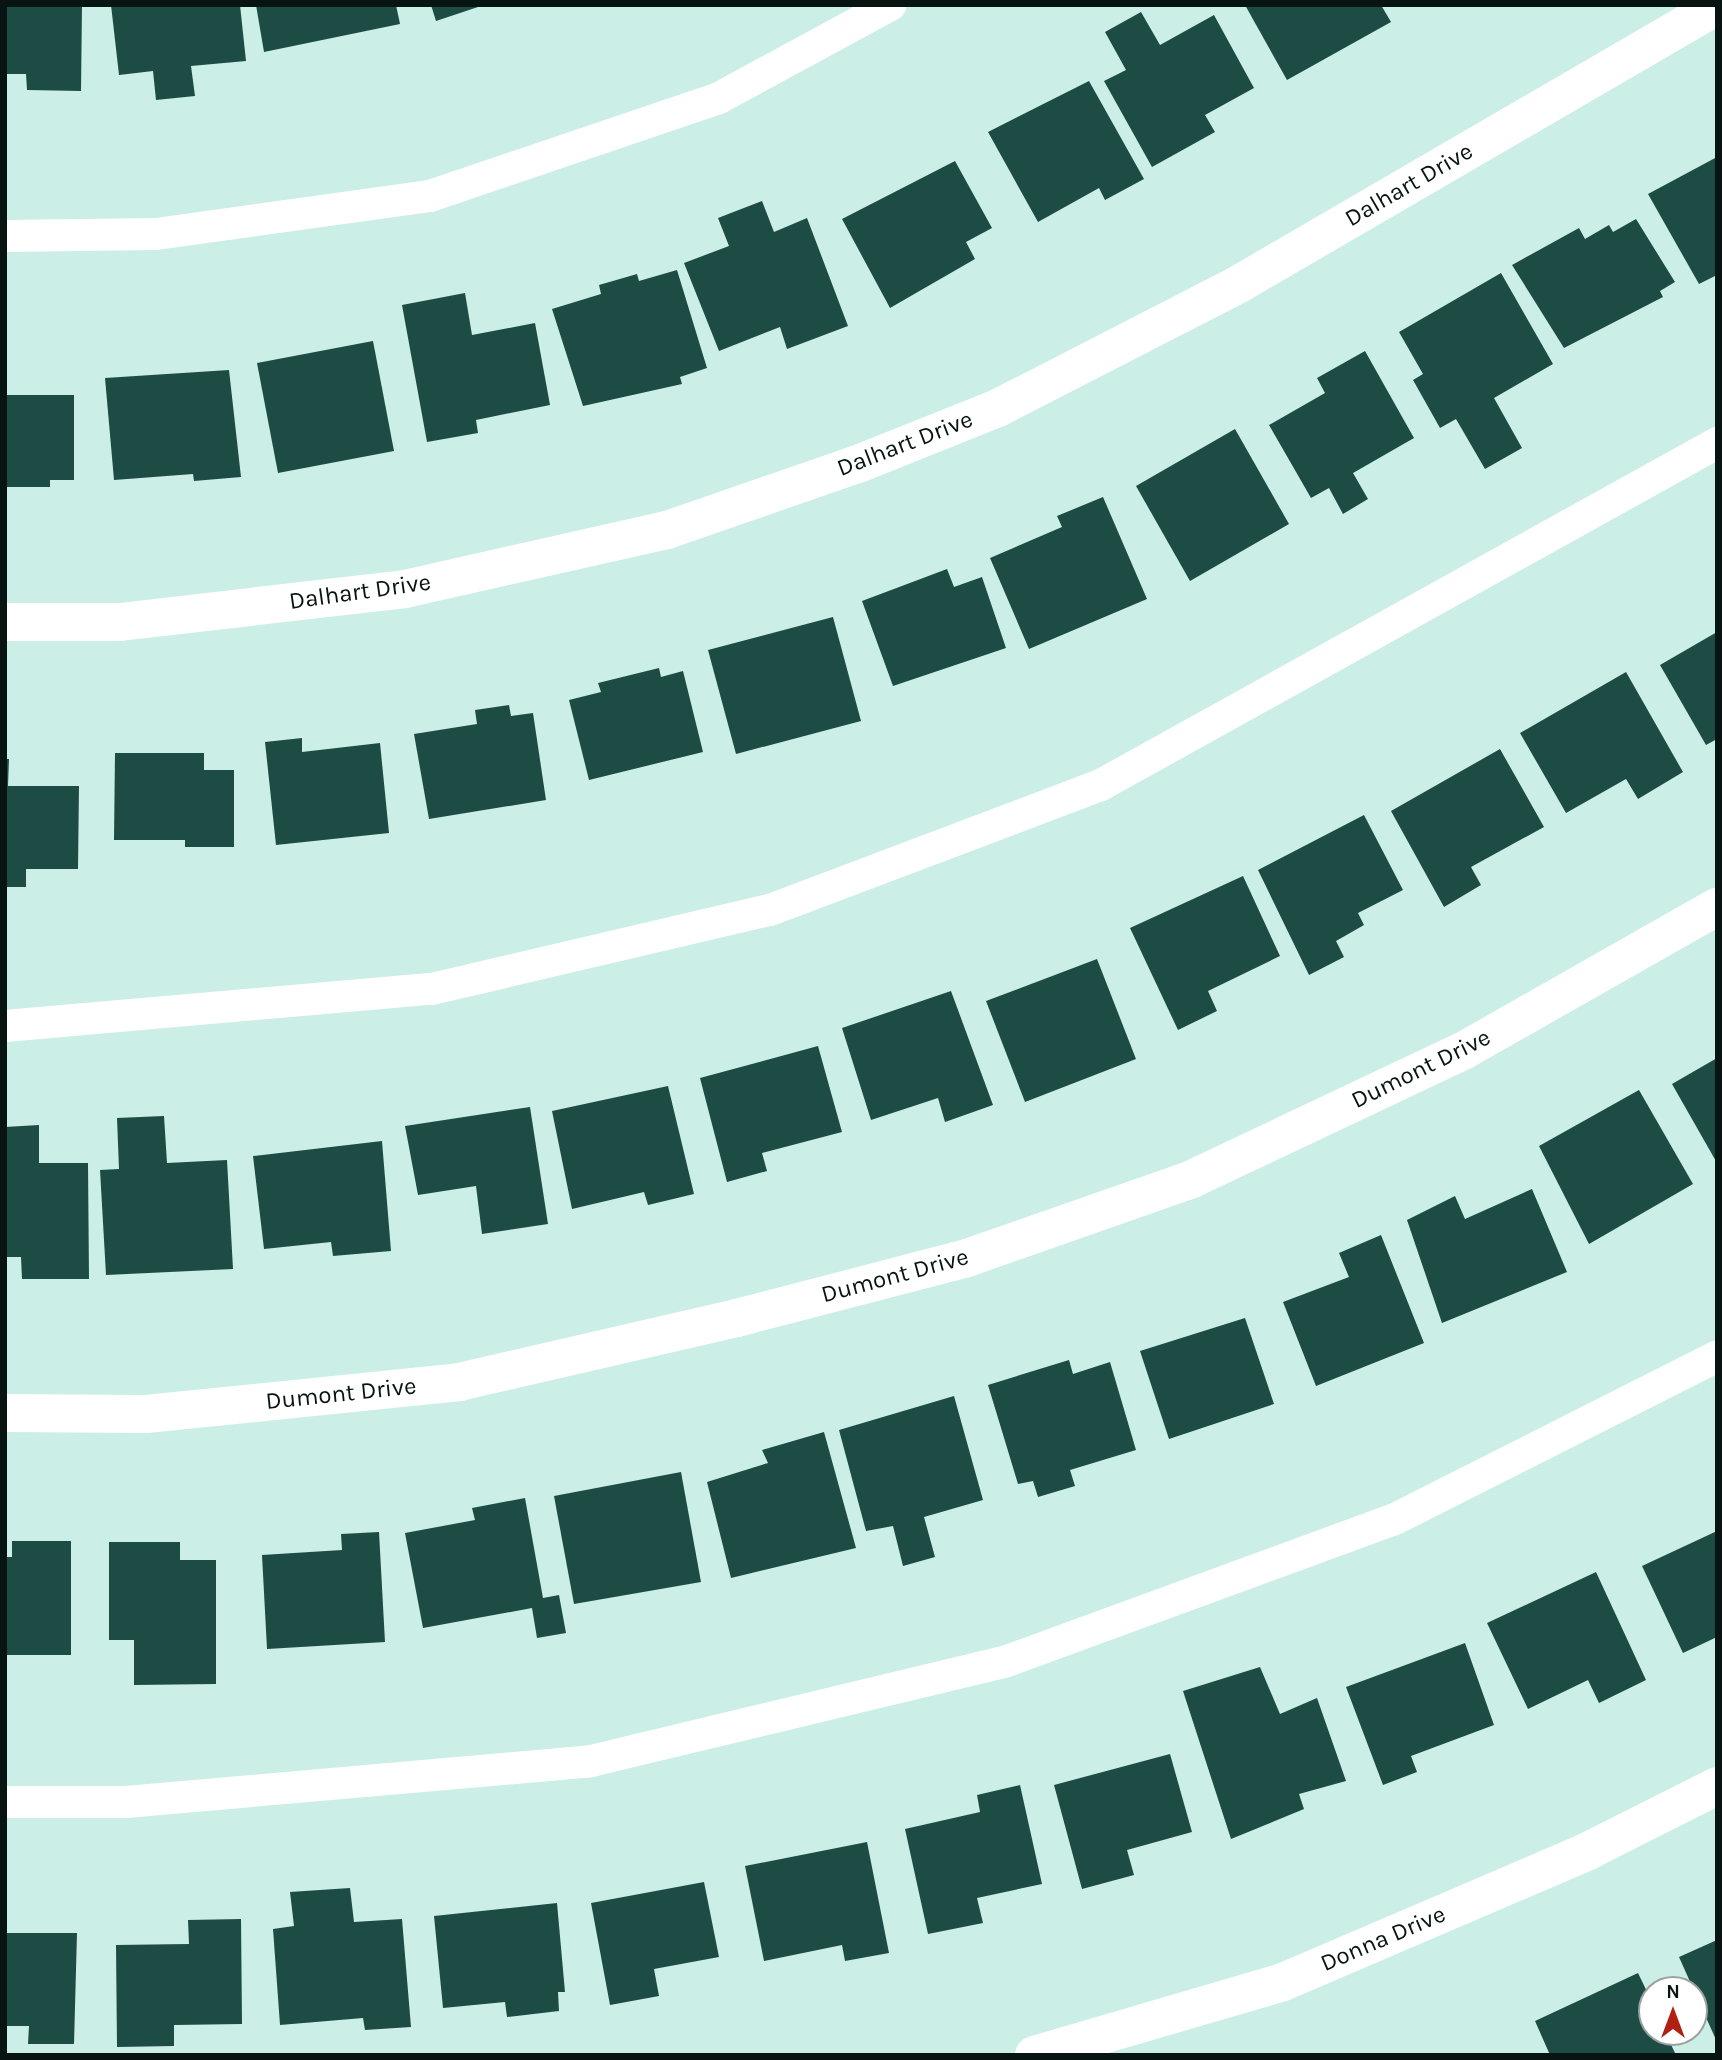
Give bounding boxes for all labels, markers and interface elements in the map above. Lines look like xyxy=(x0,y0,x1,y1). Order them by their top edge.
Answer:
street label: Dalhart Drive xyxy=(1340,137,1478,233)
street label: Dalhart Drive xyxy=(833,405,977,483)
street label: Dalhart Drive xyxy=(287,568,433,616)
street label: Dumont Drive xyxy=(1347,1023,1495,1115)
street label: Dumont Drive xyxy=(818,1243,972,1309)
street label: Dumont Drive xyxy=(264,1372,418,1416)
street label: Donna Drive xyxy=(1316,1900,1450,1978)
north arrow xyxy=(1638,1976,1708,2046)
text: N xyxy=(1666,1981,1680,2003)

